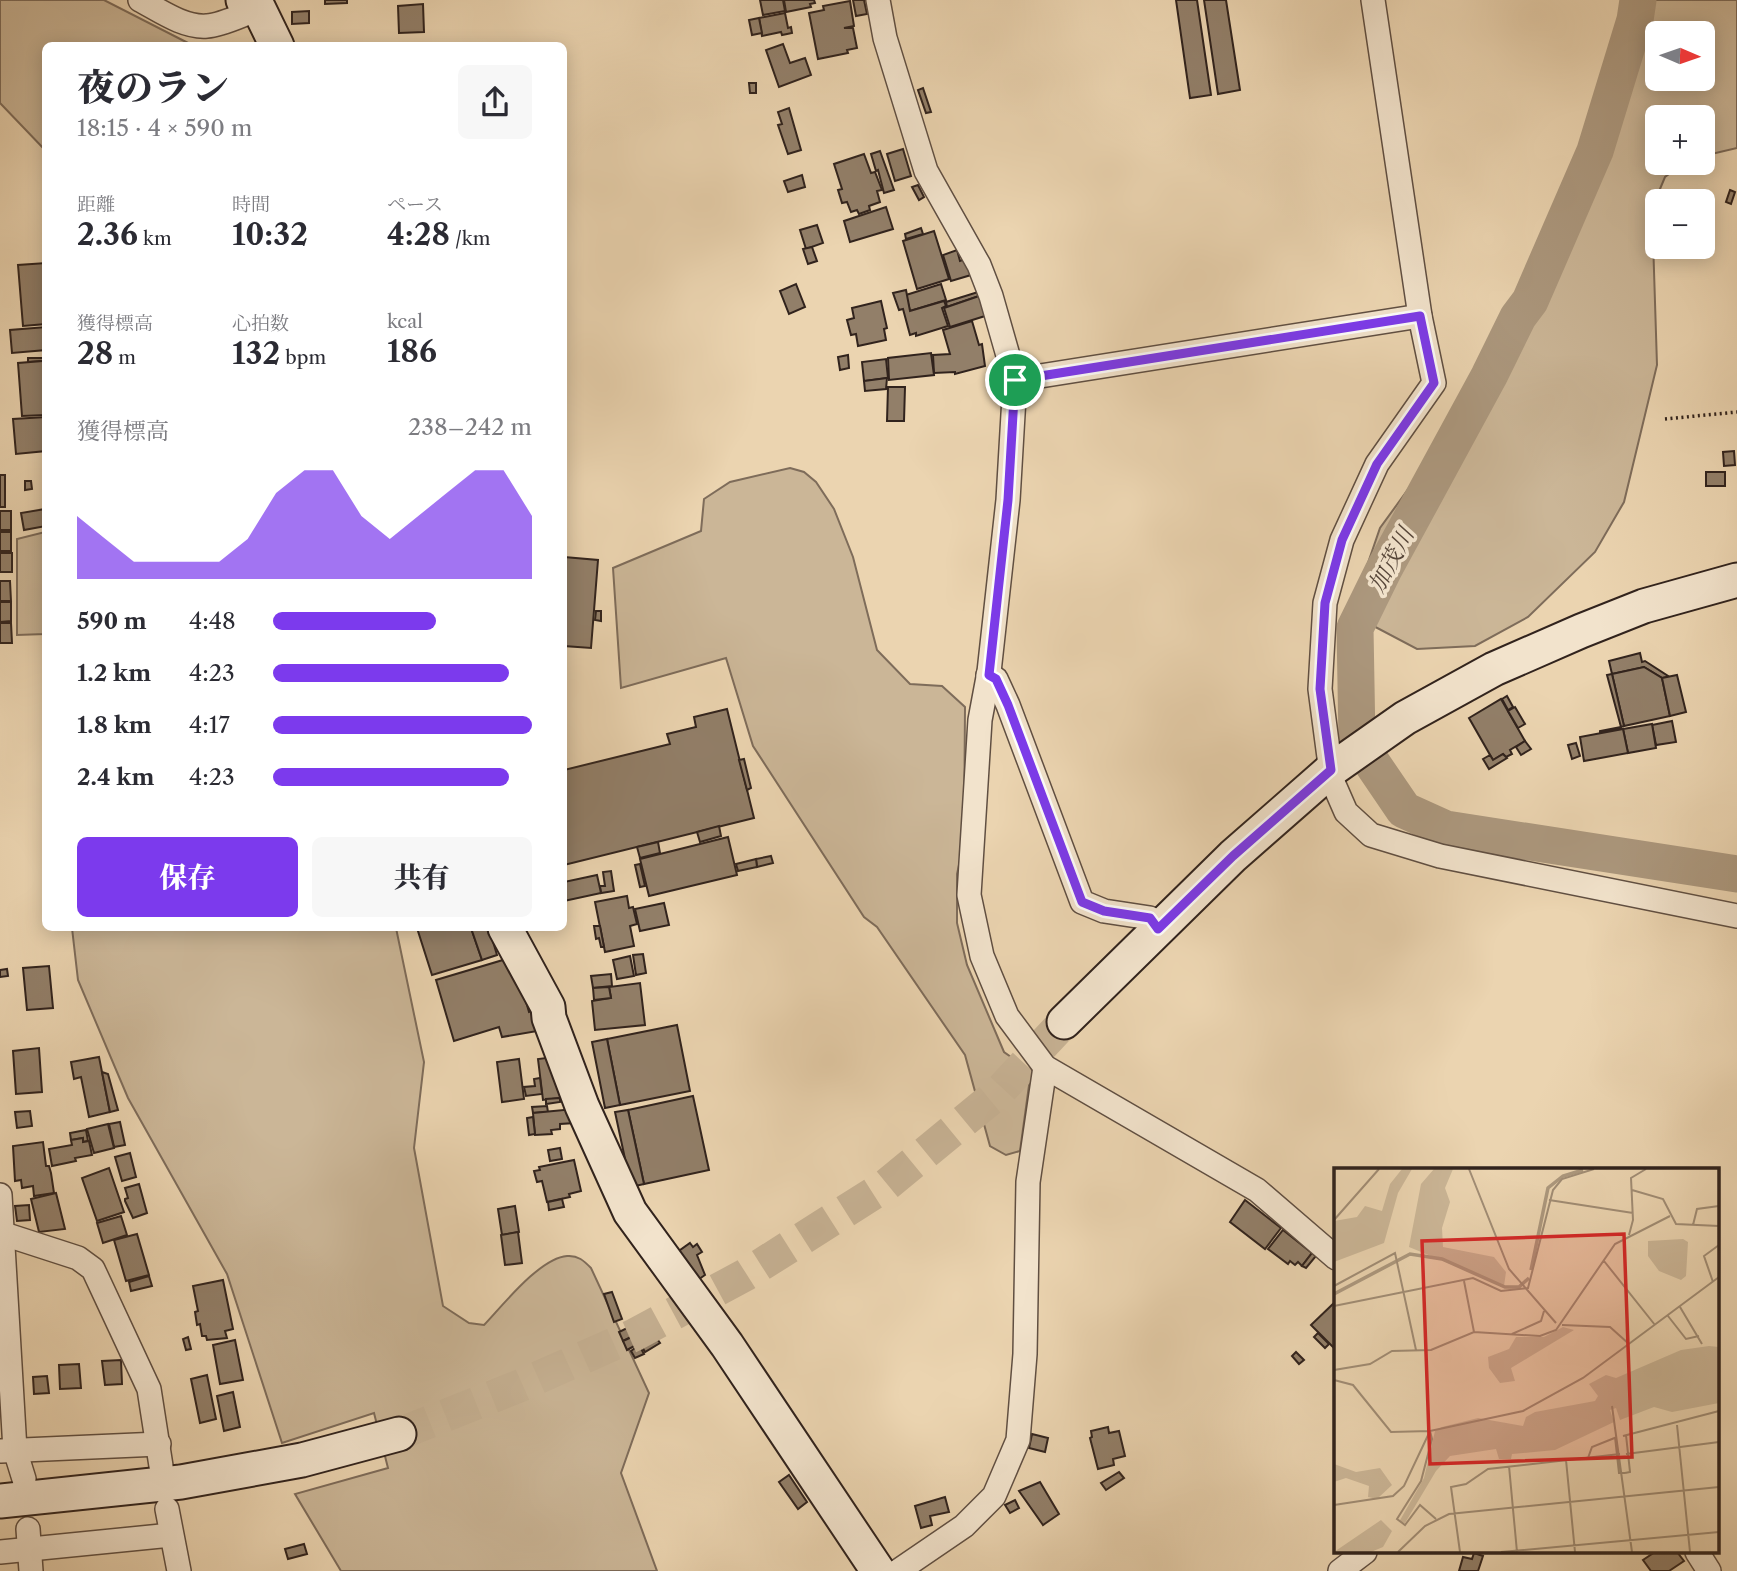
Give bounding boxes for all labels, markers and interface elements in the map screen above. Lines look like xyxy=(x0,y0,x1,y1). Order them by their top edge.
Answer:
north arrow xyxy=(1645,21,1715,91)
map controls xyxy=(1645,21,1715,259)
text: 夜のラン xyxy=(77,64,229,111)
button: share xyxy=(458,65,532,139)
button: + xyxy=(1645,105,1715,175)
text: 18:15 · 4 × 590 m xyxy=(77,114,252,142)
button: − xyxy=(1645,189,1715,259)
text: 距離 xyxy=(77,193,115,216)
text: 時間 xyxy=(232,193,270,216)
text: ペース xyxy=(387,193,443,216)
text: 2.36 xyxy=(77,216,138,253)
text: 10:32 xyxy=(232,216,308,253)
text: 4:28 xyxy=(387,216,450,253)
text: km xyxy=(138,227,172,250)
text: /km xyxy=(450,227,490,250)
text: kcal xyxy=(387,310,423,333)
text: 獲得標高 xyxy=(77,312,153,335)
text: 心拍数 xyxy=(232,312,289,335)
text: 186 xyxy=(387,333,437,370)
text: 28 xyxy=(77,335,113,372)
text: 132 xyxy=(232,335,280,372)
text: m xyxy=(113,346,136,369)
text: bpm xyxy=(280,346,326,369)
pin xyxy=(985,350,1045,410)
icon: arrive xyxy=(996,361,1034,399)
text: 238–242 m xyxy=(408,413,532,441)
text: 獲得標高 xyxy=(77,417,169,445)
water label: 加茂川 xyxy=(1362,520,1421,597)
text: 590 m xyxy=(77,607,147,635)
text: 4:48 xyxy=(189,607,236,635)
text: 1.2 km xyxy=(77,659,151,687)
text: 4:23 xyxy=(189,659,235,687)
text: 1.8 km xyxy=(77,711,152,739)
text: 4:17 xyxy=(189,711,230,739)
text: 2.4 km xyxy=(77,763,154,791)
text: 4:23 xyxy=(189,763,235,791)
button: 保存 xyxy=(77,837,298,917)
button: 共有 xyxy=(312,837,532,917)
inset map xyxy=(1334,1168,1720,1554)

